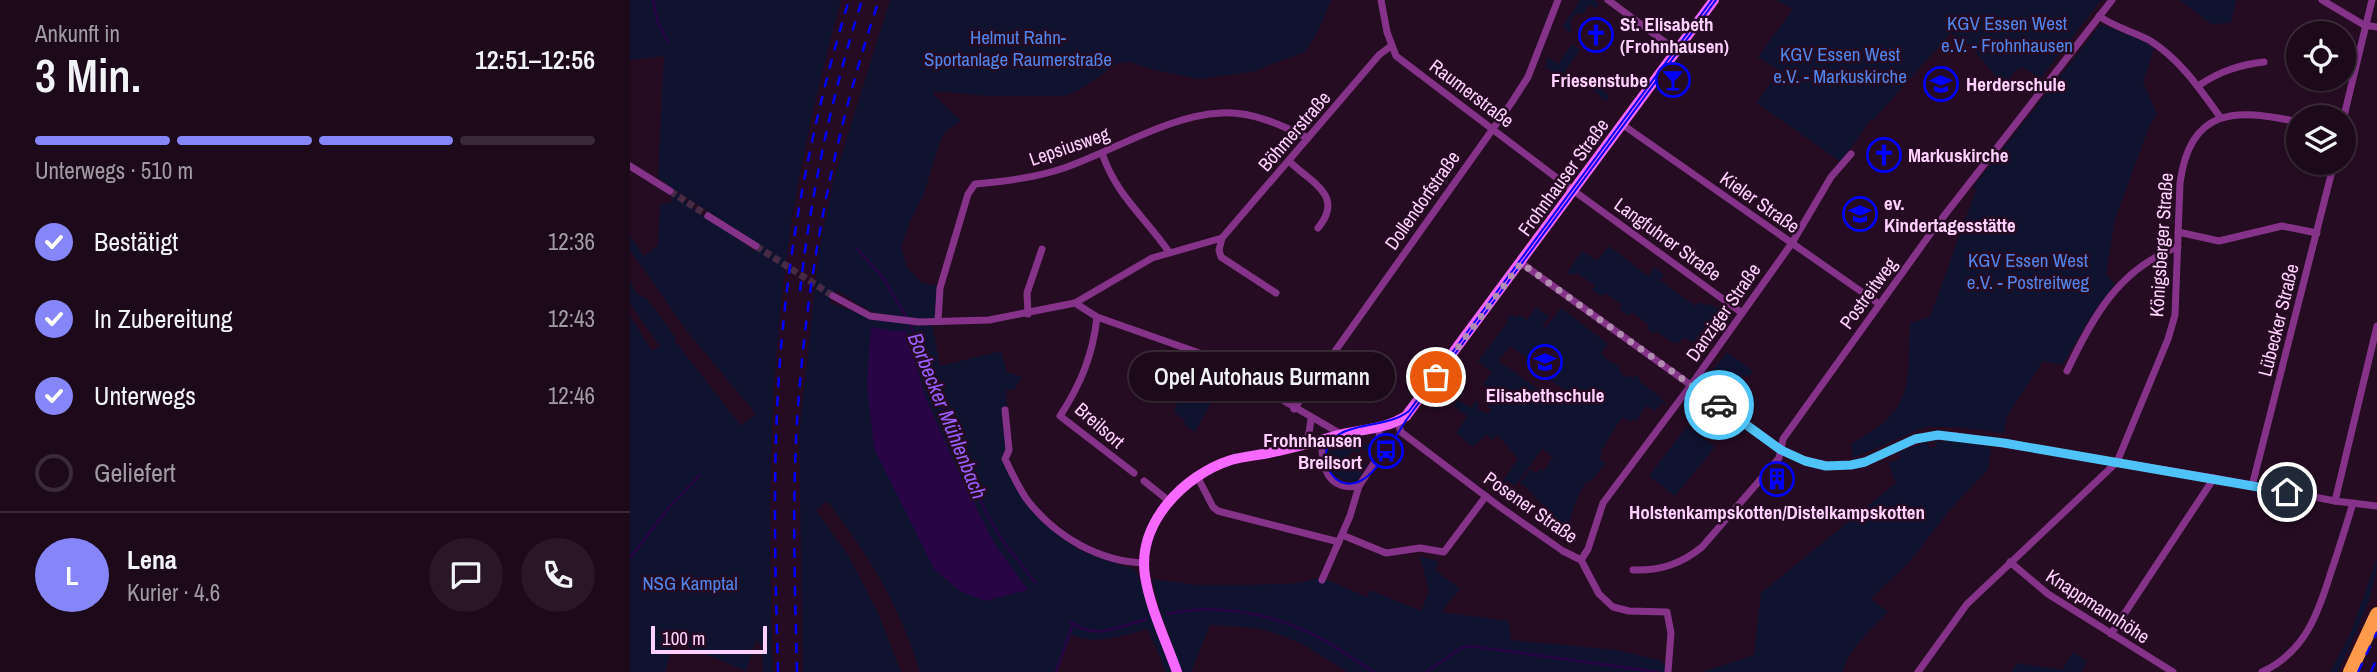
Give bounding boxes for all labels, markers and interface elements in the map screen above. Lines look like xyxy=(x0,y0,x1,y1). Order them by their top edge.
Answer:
park label: KGV Essen West e.V. - Frohnhausen xyxy=(1941,10,2073,58)
place label: St. Elisabeth (Frohnhausen) xyxy=(1620,11,1729,59)
church icon: St. Elisabeth (Frohnhausen) xyxy=(1577,16,1615,54)
text: Ankunft in xyxy=(35,18,120,49)
map controls xyxy=(2286,21,2356,175)
button: locate xyxy=(2286,21,2356,91)
park label: Helmut Rahn- Sportanlage Raumerstraße xyxy=(924,24,1112,72)
park label: KGV Essen West e.V. - Markuskirche xyxy=(1773,41,1907,89)
text: 12:51–12:56 xyxy=(475,42,595,77)
text: 3 Min. xyxy=(35,44,141,106)
street label: Raumerstraße xyxy=(1424,53,1520,133)
bar icon: Friesenstube xyxy=(1654,61,1692,99)
school or university icon: Herderschule xyxy=(1922,65,1960,103)
place label: Friesenstube xyxy=(1551,67,1648,93)
place label: Herderschule xyxy=(1966,71,2066,97)
street label: Böhmerstraße xyxy=(1252,85,1336,177)
button: layers xyxy=(2286,105,2356,175)
street label: Frohnhauser Straße xyxy=(1512,113,1614,241)
street label: Lepsiusweg xyxy=(1025,120,1113,172)
church icon: Markuskirche xyxy=(1865,136,1903,174)
place label: Markuskirche xyxy=(1908,142,2009,168)
street label: Dollendorfstraße xyxy=(1378,145,1466,255)
text: Unterwegs · 510 m xyxy=(35,155,193,186)
street label: Kieler Straße xyxy=(1715,165,1805,239)
street label: Königsberger Straße xyxy=(2143,172,2179,318)
place label: ev. Kindertagesstätte xyxy=(1884,190,2016,238)
street label: Langfuhrer Straße xyxy=(1609,191,1727,287)
school or university icon: ev. Kindertagesstätte xyxy=(1841,195,1879,233)
icon: check xyxy=(35,223,73,261)
text: Bestätigt xyxy=(94,224,178,259)
text: 12:36 xyxy=(548,226,595,257)
park label: KGV Essen West e.V. - Postreitweg xyxy=(1967,247,2090,295)
street label: Postreitweg xyxy=(1833,252,1903,334)
street label: Danziger Straße xyxy=(1680,258,1766,366)
street label: Lübecker Straße xyxy=(2251,261,2305,379)
icon: check xyxy=(35,300,73,338)
text: In Zubereitung xyxy=(94,301,233,336)
text: 12:43 xyxy=(548,303,595,334)
water label: Borbecker Mühlenbach xyxy=(901,328,994,503)
school or university icon: Elisabethschule xyxy=(1526,343,1564,381)
pin xyxy=(1406,347,1466,407)
callout: Opel Autohaus Burmann xyxy=(1128,352,1394,402)
icon: bag xyxy=(1417,358,1455,396)
text: Opel Autohaus Burmann xyxy=(1154,361,1370,392)
courier xyxy=(1684,370,1754,440)
icon: check xyxy=(35,377,73,415)
text: Unterwegs xyxy=(94,378,196,413)
text: 12:46 xyxy=(548,380,595,411)
place label: Elisabethschule xyxy=(1486,382,1605,408)
icon: car xyxy=(1700,386,1738,424)
street label: Breilsort xyxy=(1070,396,1131,454)
place label: Frohnhausen Breilsort xyxy=(1263,427,1362,475)
bus stop icon: Frohnhausen Breilsort xyxy=(1367,432,1405,470)
text: Geliefert xyxy=(94,455,176,490)
building icon: Holstenkampskotten/Distelkampskotten xyxy=(1758,460,1796,498)
pin xyxy=(2257,462,2317,522)
street label: Posener Straße xyxy=(1479,465,1583,549)
icon: home xyxy=(2268,473,2306,511)
place label: Holstenkampskotten/Distelkampskotten xyxy=(1629,499,1925,525)
button: chat xyxy=(429,538,503,612)
button: phone xyxy=(521,538,595,612)
text: Lena xyxy=(127,542,177,577)
text: L xyxy=(65,558,79,593)
street label: Knappmannhöhe xyxy=(2041,563,2155,649)
park label: NSG Kamptal xyxy=(642,570,738,596)
text: Kurier · 4.6 xyxy=(127,577,220,608)
scale bar xyxy=(651,623,766,655)
text: 100 m xyxy=(662,625,705,651)

